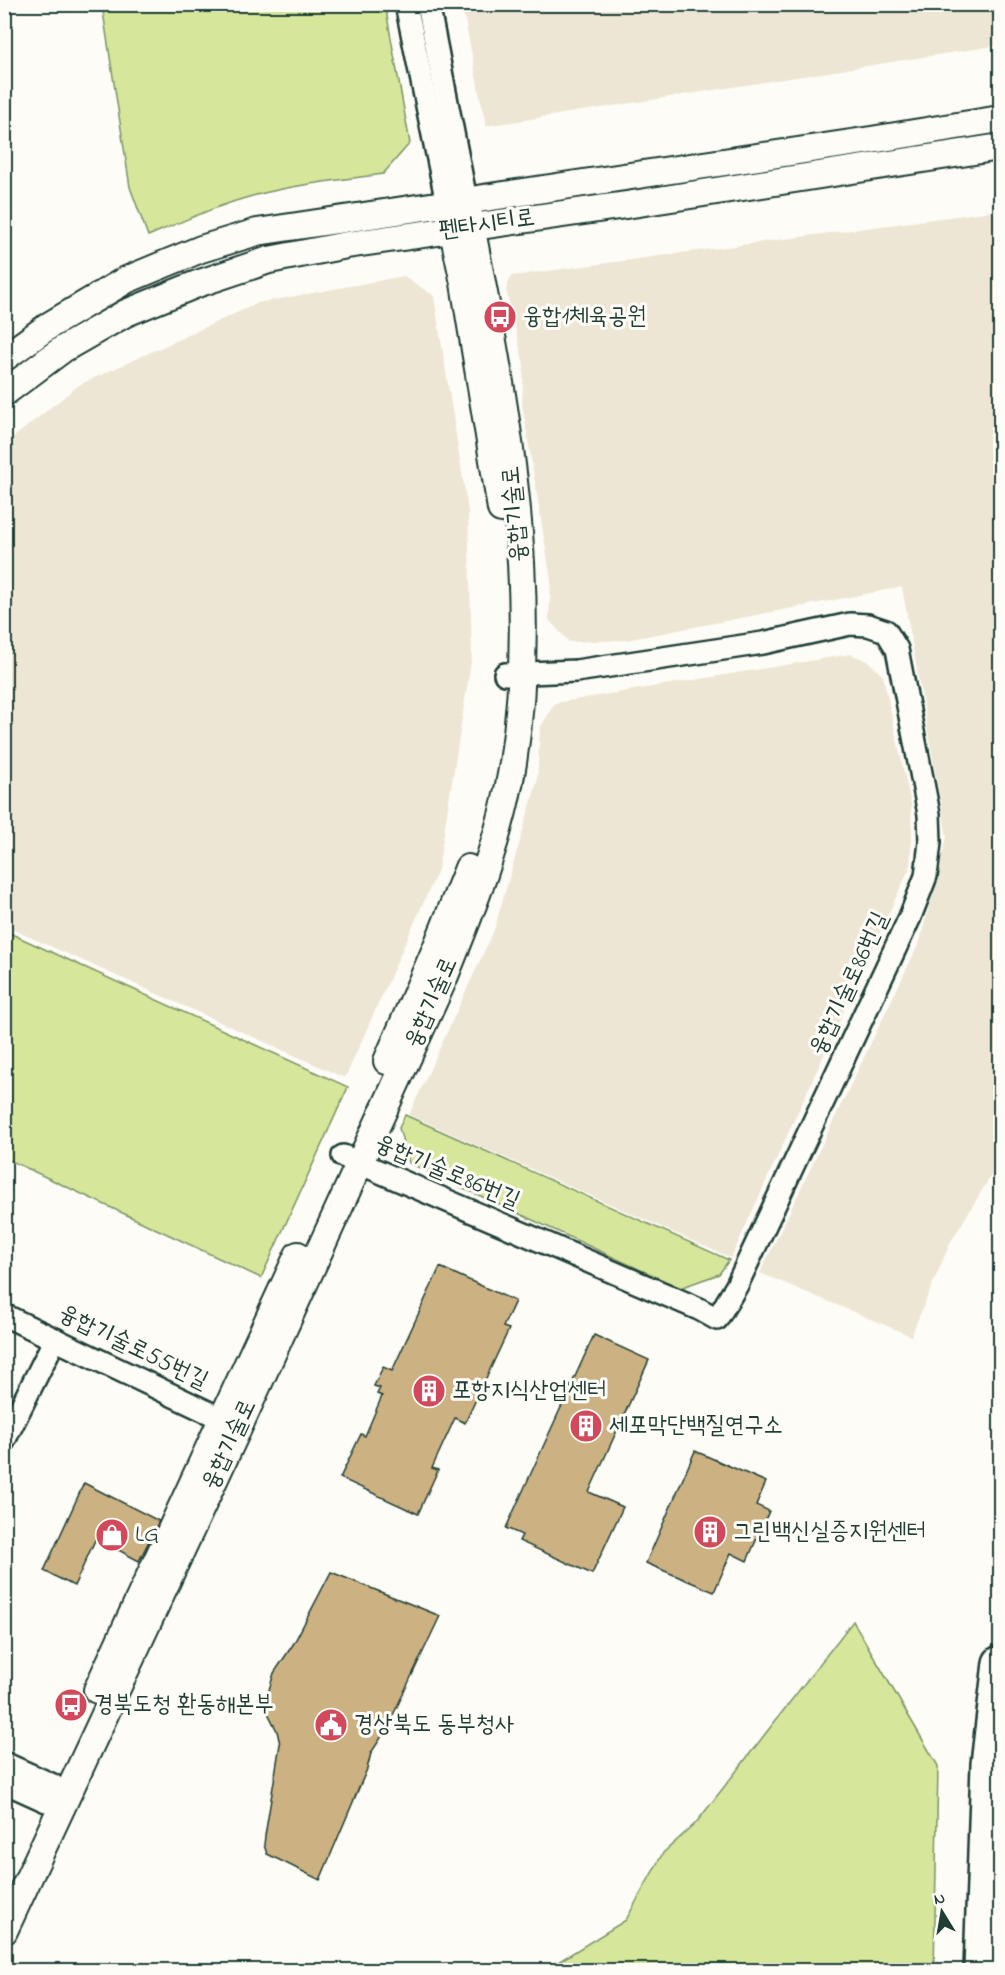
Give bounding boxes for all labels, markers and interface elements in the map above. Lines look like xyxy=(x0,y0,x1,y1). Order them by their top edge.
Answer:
street label: 펜타시티로 xyxy=(437,201,537,249)
bus stop icon: 융합1체육공원 xyxy=(482,299,518,335)
place label: 융합1체육공원 xyxy=(523,300,647,335)
street label: 융합기술로 xyxy=(494,464,538,564)
street label: 융합기술로86번길 xyxy=(801,906,899,1062)
street label: 융합기술로 xyxy=(396,952,468,1054)
street label: 융합기술로86번길 xyxy=(369,1127,525,1219)
street label: 융합기술로55번길 xyxy=(52,1297,214,1399)
building icon: 포항지식산업센터 xyxy=(411,1373,447,1409)
place label: 포항지식산업센터 xyxy=(452,1374,607,1409)
street label: 융합기술로 xyxy=(194,1394,266,1496)
building icon: 세포막단백질연구소 xyxy=(568,1408,604,1444)
place label: 세포막단백질연구소 xyxy=(609,1409,783,1444)
building icon: 그린백신실증지원센터 xyxy=(692,1514,728,1550)
place label: 그린백신실증지원센터 xyxy=(733,1515,926,1550)
shop icon: LG xyxy=(94,1517,130,1553)
place label: LG xyxy=(135,1518,159,1553)
bus stop icon: 경북도청 환동해본부 xyxy=(53,1687,89,1723)
place label: 경북도청 환동해본부 xyxy=(94,1688,274,1723)
public building icon: 경상북도 동부청사 xyxy=(313,1707,349,1743)
place label: 경상북도 동부청사 xyxy=(354,1708,515,1743)
north arrow xyxy=(912,1882,972,1942)
text: N xyxy=(932,1886,947,1912)

